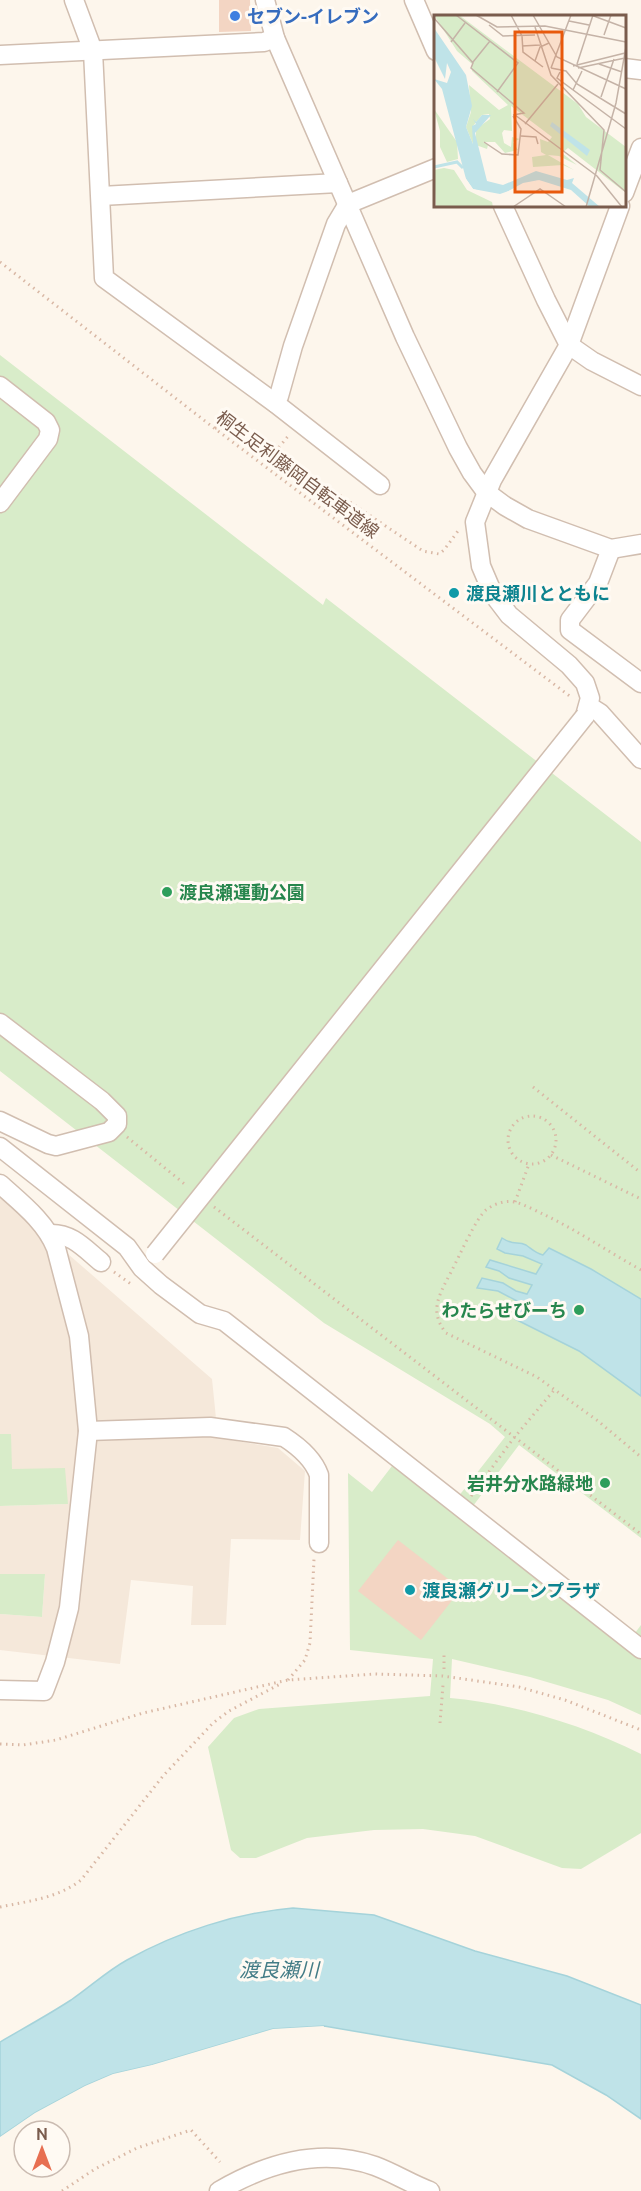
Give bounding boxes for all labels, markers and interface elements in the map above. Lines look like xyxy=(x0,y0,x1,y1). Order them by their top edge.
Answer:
place label: セブン-イレブン xyxy=(247,6,379,26)
marker: セブン-イレブン xyxy=(228,9,242,23)
inset map xyxy=(434,15,626,207)
street label: 桐生足利藤岡自転車道線 xyxy=(213,406,383,542)
place label: 渡良瀬川とともに xyxy=(466,583,610,603)
marker: 渡良瀬川とともに xyxy=(447,586,461,600)
place label: 渡良瀬運動公園 xyxy=(179,882,305,902)
marker: 渡良瀬運動公園 xyxy=(160,885,174,899)
place label: わたらせびーち xyxy=(441,1300,567,1320)
marker: わたらせびーち xyxy=(572,1303,586,1317)
place label: 岩井分水路緑地 xyxy=(467,1473,593,1493)
marker: 岩井分水路緑地 xyxy=(598,1476,612,1490)
place label: 渡良瀬グリーンプラザ xyxy=(422,1580,601,1600)
marker: 渡良瀬グリーンプラザ xyxy=(403,1583,417,1597)
water label: 渡良瀬川 xyxy=(239,1958,321,1981)
north arrow xyxy=(12,2119,72,2179)
text: N xyxy=(36,2125,48,2143)

